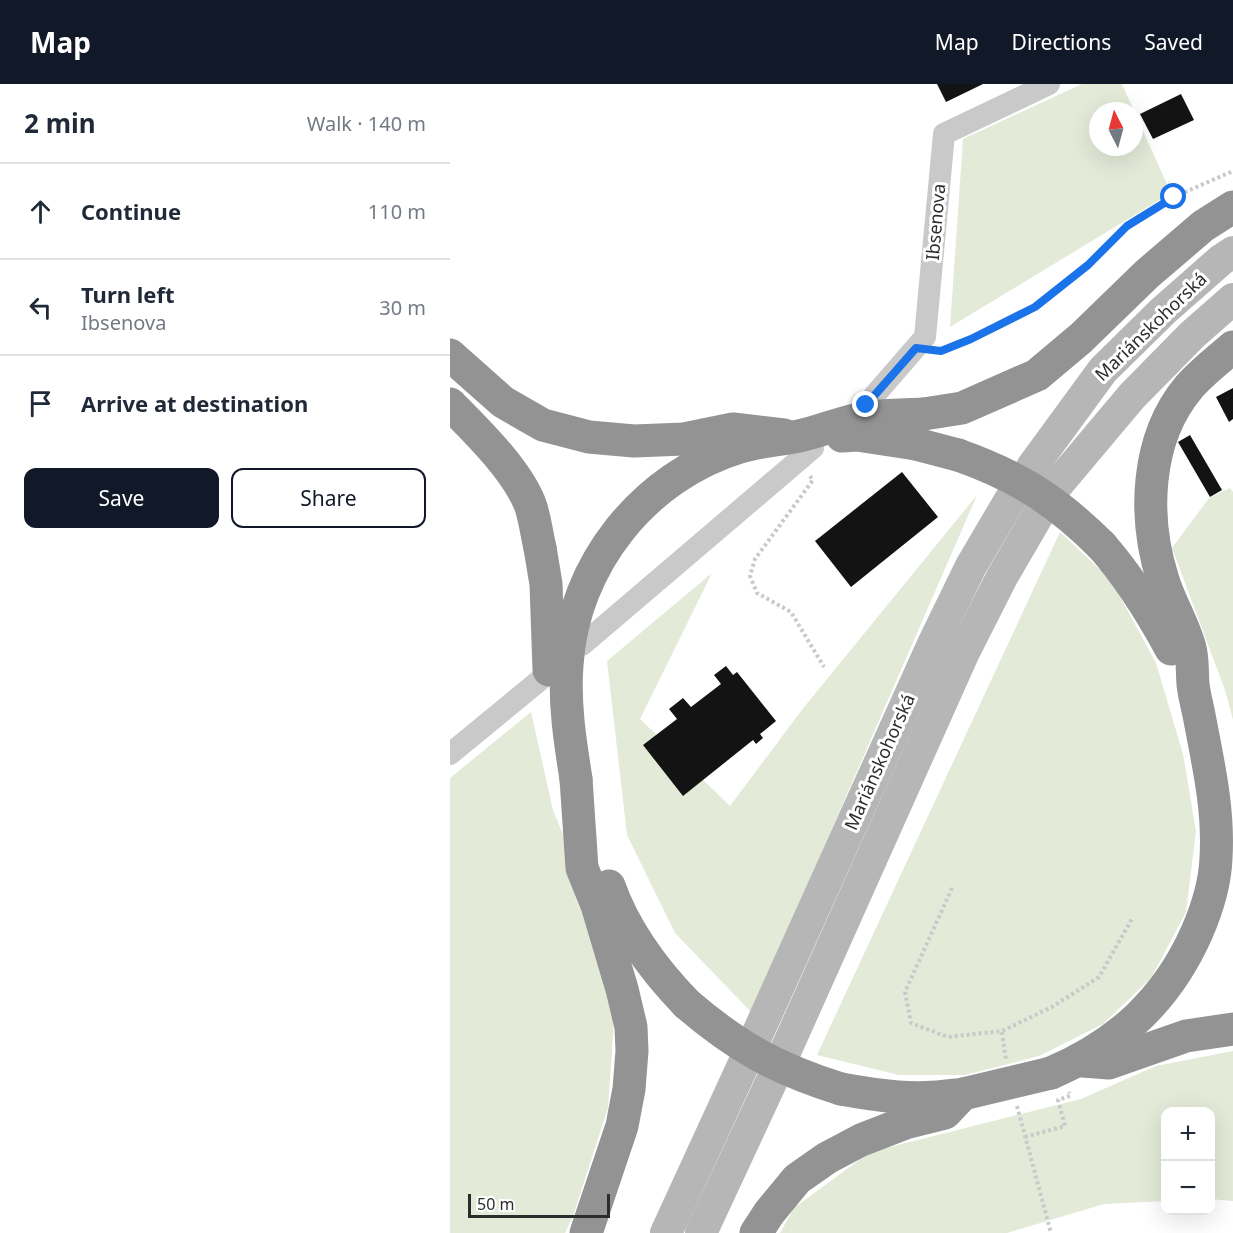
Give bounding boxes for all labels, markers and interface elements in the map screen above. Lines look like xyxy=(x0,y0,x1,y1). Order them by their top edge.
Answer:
text: Map xyxy=(30,23,91,61)
text: Map xyxy=(935,28,979,56)
text: Directions xyxy=(1012,28,1111,56)
text: Saved xyxy=(1144,28,1203,56)
north arrow xyxy=(1089,102,1143,156)
text: 2 min xyxy=(24,105,96,141)
text: Walk · 140 m xyxy=(307,110,426,137)
street label: Ibsenova xyxy=(920,183,950,261)
route start xyxy=(1160,183,1186,209)
icon: ahead xyxy=(24,195,57,228)
text: Continue xyxy=(81,196,181,226)
text: 110 m xyxy=(368,198,426,225)
street label: Mariánskohorská xyxy=(1089,267,1211,386)
text: Turn left xyxy=(81,279,175,309)
icon: left xyxy=(24,291,57,324)
text: 30 m xyxy=(379,294,426,321)
text: Ibsenova xyxy=(81,309,166,336)
icon: arrive xyxy=(24,387,57,420)
text: Arrive at destination xyxy=(81,388,308,418)
route end xyxy=(852,391,878,417)
button: Save xyxy=(24,468,219,528)
button: Share xyxy=(231,468,426,528)
street label: Mariánskohorská xyxy=(838,690,920,833)
map controls xyxy=(1161,1107,1215,1215)
button: + xyxy=(1161,1107,1215,1161)
button: − xyxy=(1161,1161,1215,1215)
scale bar xyxy=(468,1191,610,1218)
text: 50 m xyxy=(477,1193,514,1215)

